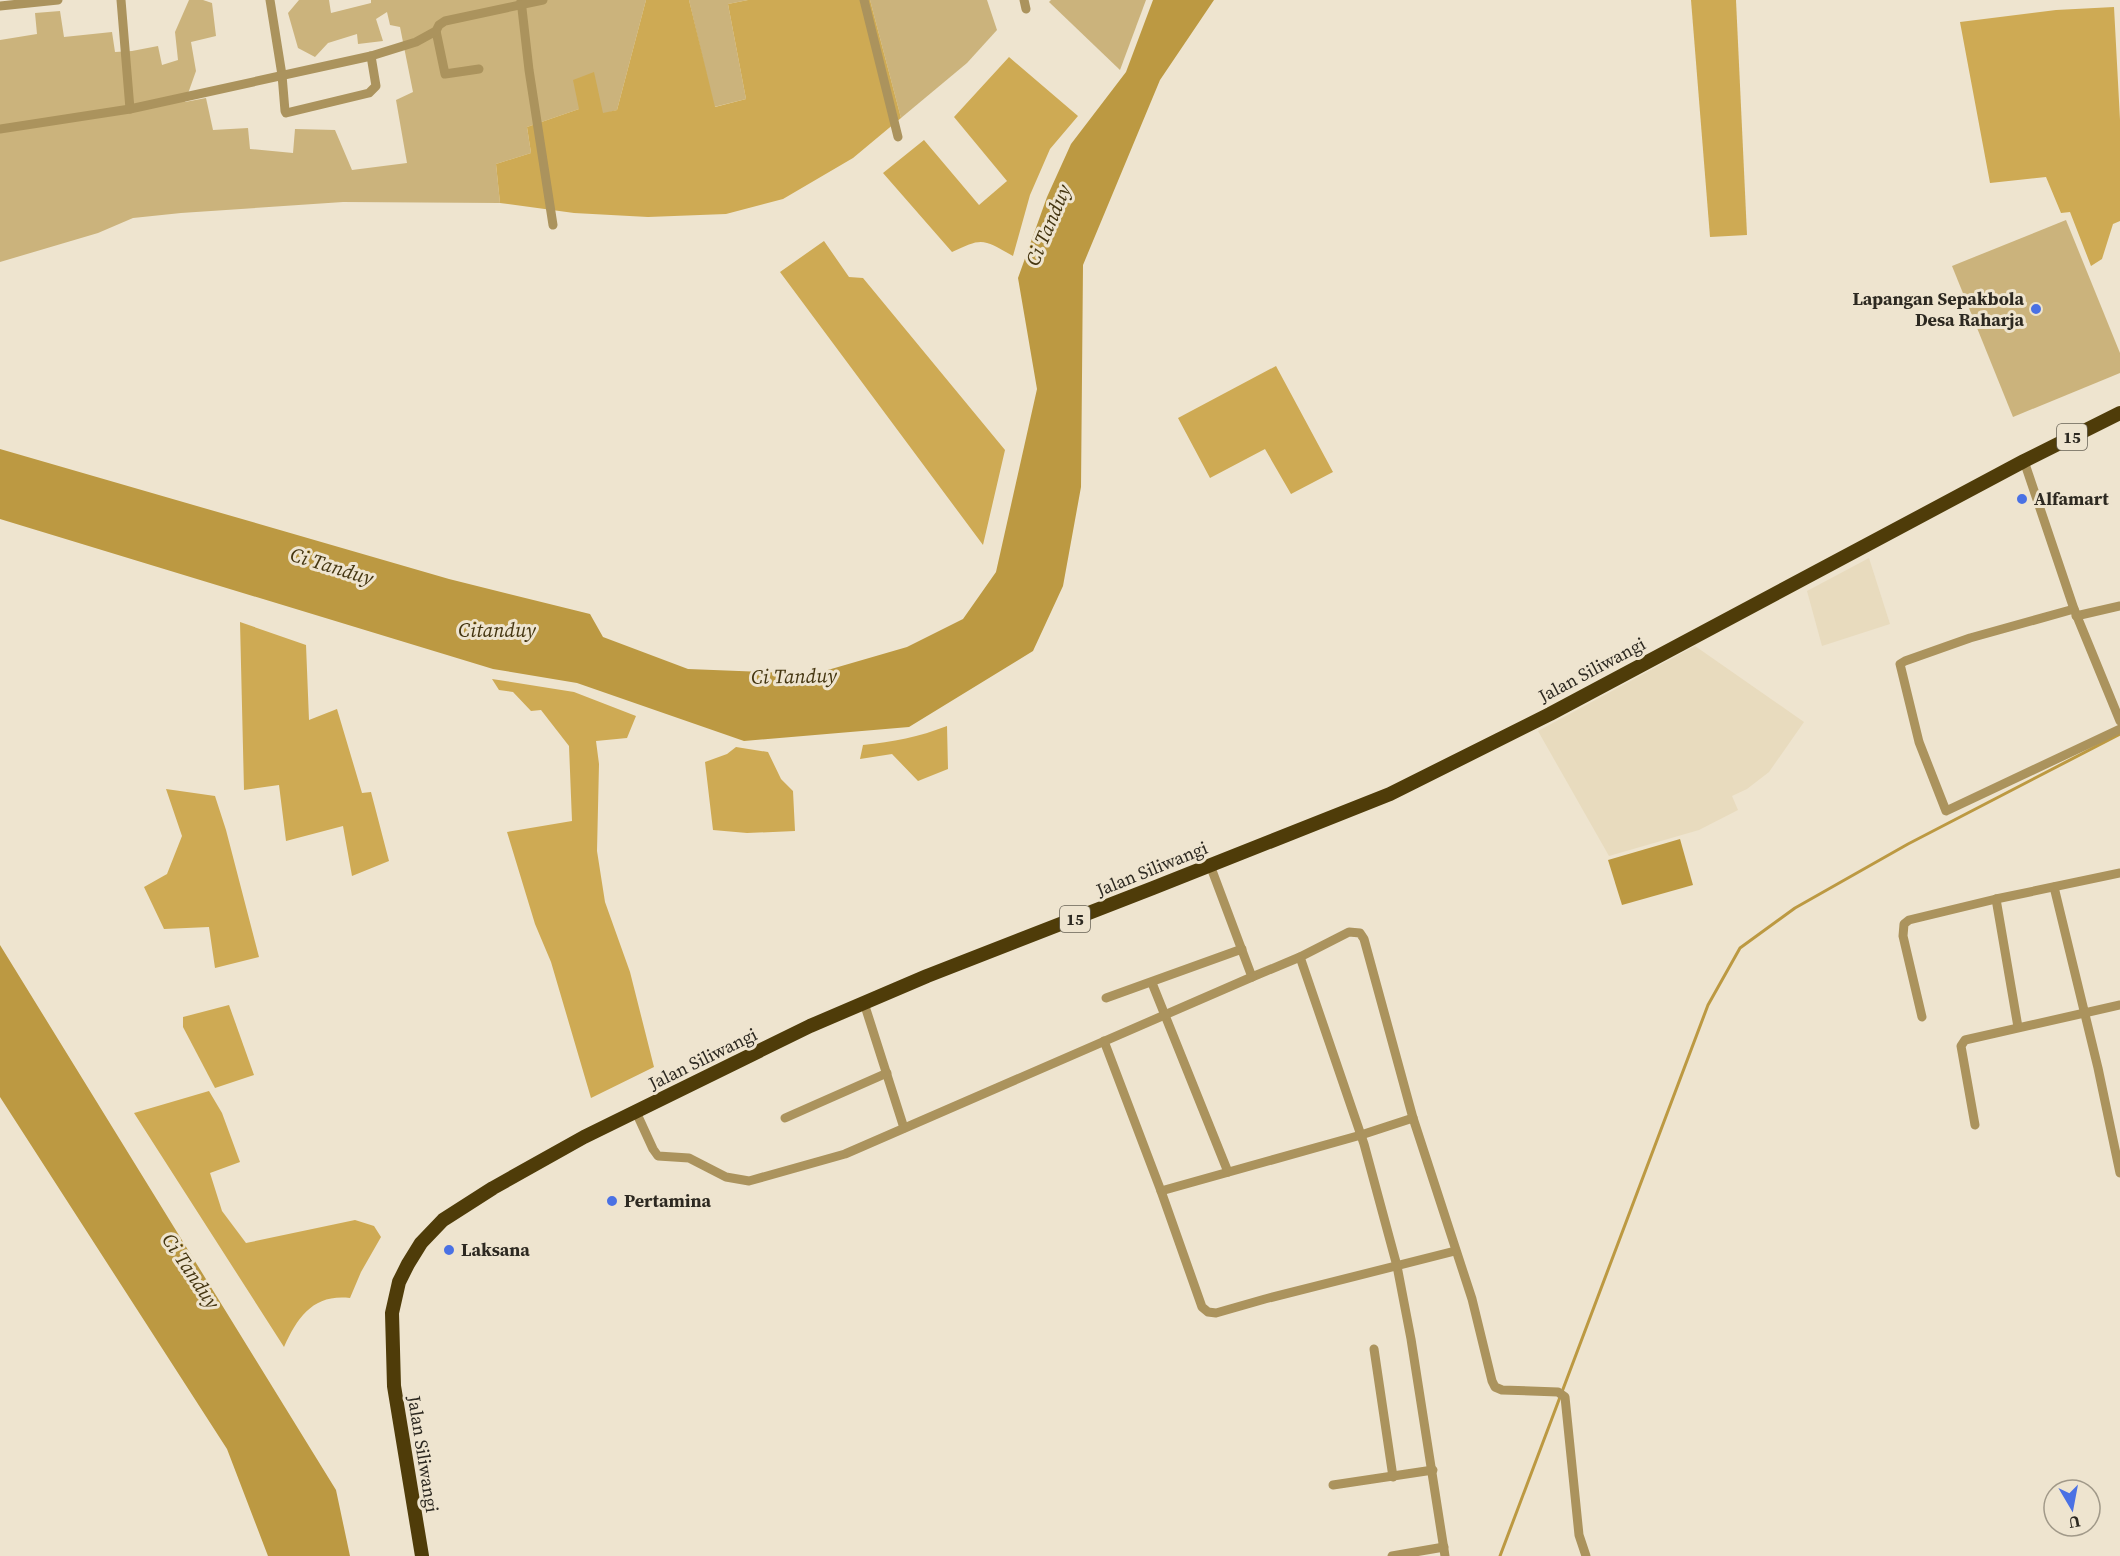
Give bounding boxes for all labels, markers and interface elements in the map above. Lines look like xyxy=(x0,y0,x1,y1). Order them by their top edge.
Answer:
water label: Ci Tanduy xyxy=(1018,180,1078,270)
place label: Lapangan Sepakbola Desa Raharja xyxy=(1852,286,2024,332)
marker: Lapangan Sepakbola Desa Raharja xyxy=(2029,302,2043,316)
road number: 15 xyxy=(2057,424,2087,450)
place label: Alfamart xyxy=(2034,486,2109,511)
marker: Alfamart xyxy=(2015,492,2029,506)
water label: Ci Tanduy xyxy=(287,540,378,592)
water label: Citanduy xyxy=(458,616,536,644)
street label: Jalan Siliwangi xyxy=(1533,631,1650,709)
water label: Ci Tanduy xyxy=(751,661,838,691)
street label: Jalan Siliwangi xyxy=(1092,835,1211,903)
road number: 15 xyxy=(1060,906,1090,932)
street label: Jalan Siliwangi xyxy=(643,1021,761,1096)
place label: Pertamina xyxy=(624,1188,711,1213)
marker: Pertamina xyxy=(605,1194,619,1208)
water label: Ci Tanduy xyxy=(155,1228,227,1315)
place label: Laksana xyxy=(461,1237,530,1262)
marker: Laksana xyxy=(442,1243,456,1257)
street label: Jalan Siliwangi xyxy=(402,1393,445,1514)
north arrow xyxy=(2042,1478,2102,1538)
text: U xyxy=(2067,1511,2082,1535)

